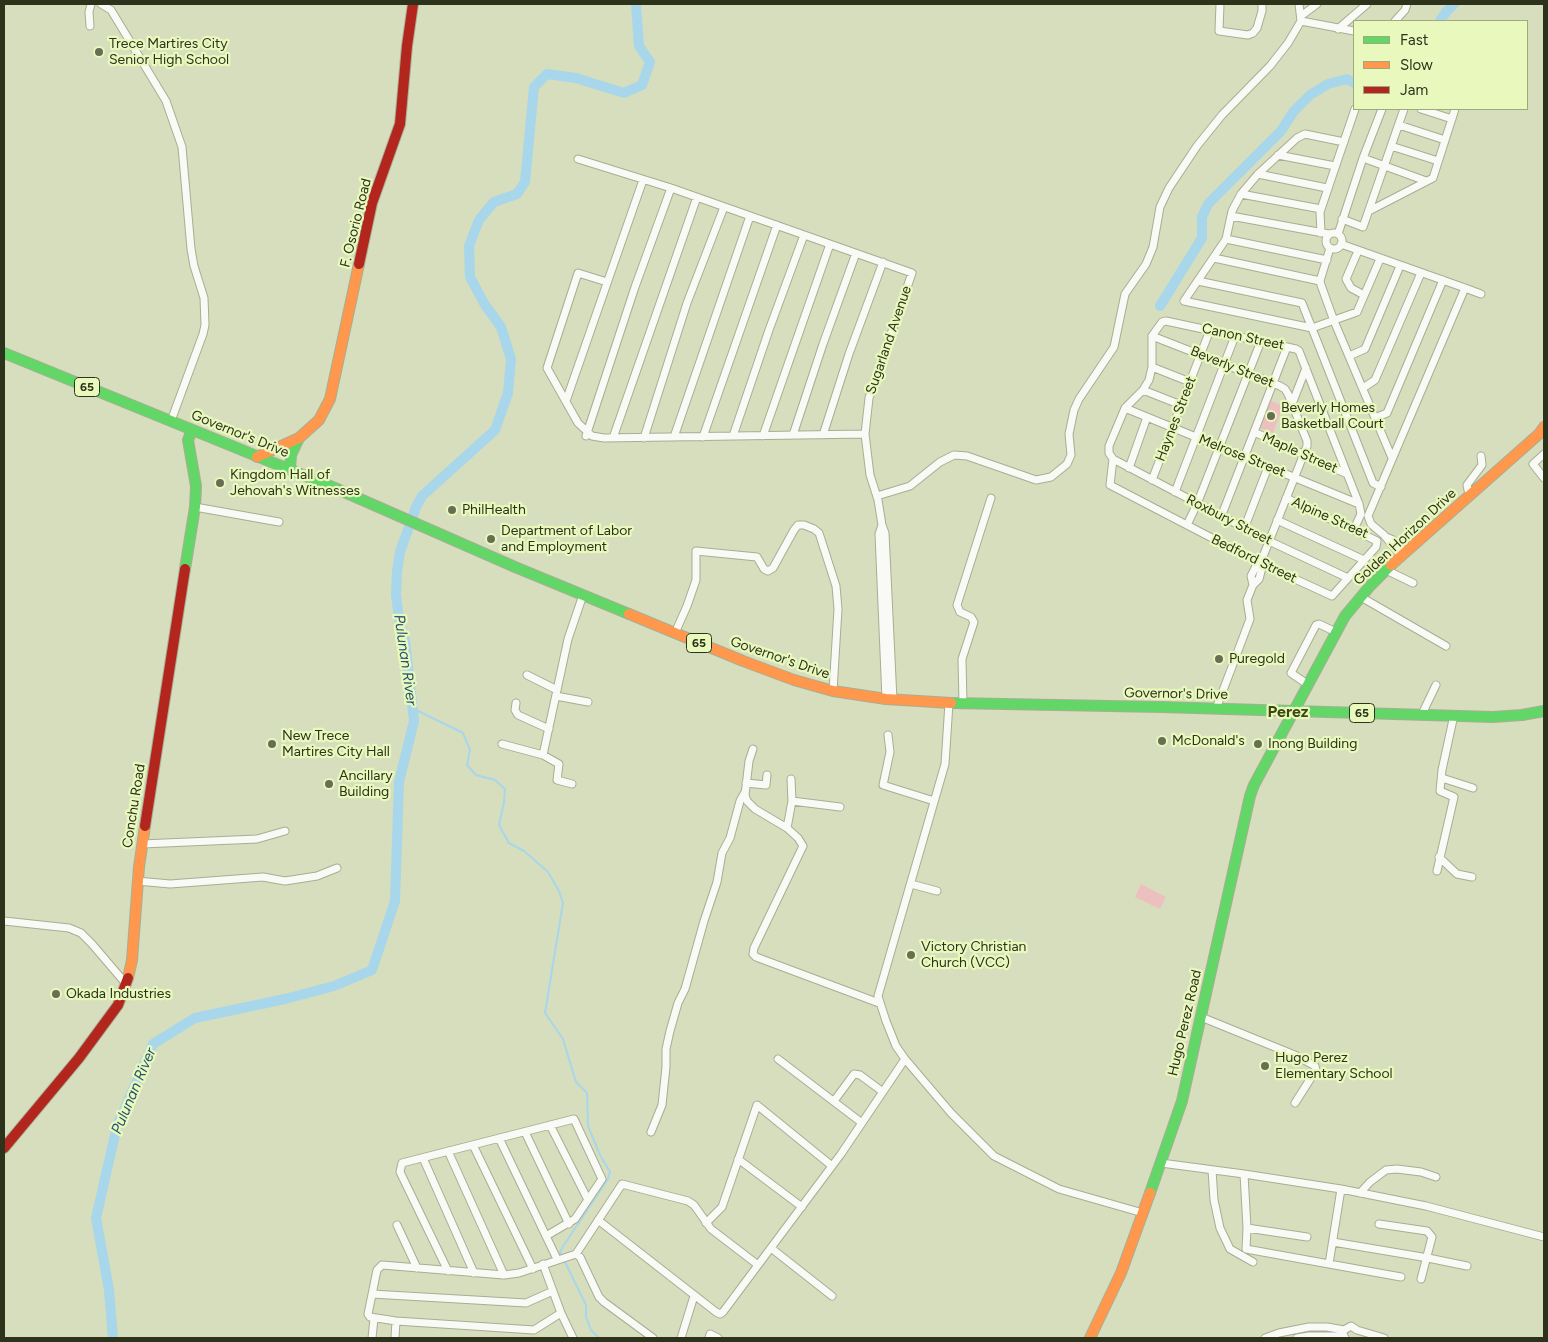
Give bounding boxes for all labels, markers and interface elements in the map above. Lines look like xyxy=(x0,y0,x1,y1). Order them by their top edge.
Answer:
legend xyxy=(1353,20,1528,110)
text: Fast xyxy=(1400,31,1428,49)
place label: Trece Martires City Senior High School xyxy=(109,36,229,68)
marker: Trece Martires City Senior High School xyxy=(93,46,105,58)
text: Slow xyxy=(1400,56,1433,74)
text: Jam xyxy=(1400,81,1428,99)
street label: F. Osorio Road xyxy=(337,177,375,269)
street label: Sugarland Avenue xyxy=(863,284,915,396)
street label: Canon Street xyxy=(1200,320,1286,354)
street label: Beverly Street xyxy=(1188,343,1276,391)
street label: Haynes Street xyxy=(1152,374,1200,464)
road number: 65 xyxy=(74,378,100,397)
place label: Beverly Homes Basketball Court xyxy=(1281,400,1384,432)
street label: Governor's Drive xyxy=(189,407,291,461)
marker: Beverly Homes Basketball Court xyxy=(1265,410,1277,422)
street label: Maple Street xyxy=(1260,429,1340,477)
street label: Melrose Street xyxy=(1196,431,1288,481)
place label: Kingdom Hall of Jehovah's Witnesses xyxy=(230,467,360,500)
marker: Kingdom Hall of Jehovah's Witnesses xyxy=(214,477,226,489)
street label: Golden Horizon Drive xyxy=(1350,485,1460,589)
street label: Roxbury Street xyxy=(1183,491,1275,549)
street label: Alpine Street xyxy=(1289,494,1371,542)
place label: PhilHealth xyxy=(462,502,526,518)
marker: PhilHealth xyxy=(446,504,458,516)
place label: Department of Labor and Employment xyxy=(501,523,632,556)
street label: Bedford Street xyxy=(1208,531,1300,587)
marker: Department of Labor and Employment xyxy=(485,533,497,545)
water label: Pulunan River xyxy=(390,613,420,707)
street label: Governor's Drive xyxy=(728,633,832,683)
road number: 65 xyxy=(686,634,712,652)
place label: Puregold xyxy=(1229,651,1285,667)
marker: Puregold xyxy=(1213,653,1225,665)
street label: Governor's Drive xyxy=(1124,685,1228,703)
district label: Perez xyxy=(1268,702,1308,722)
road number: 65 xyxy=(1350,704,1374,722)
place label: New Trece Martires City Hall xyxy=(282,728,390,760)
place label: McDonald's xyxy=(1172,733,1245,749)
marker: McDonald's xyxy=(1156,735,1168,747)
place label: Inong Building xyxy=(1268,736,1357,752)
marker: New Trece Martires City Hall xyxy=(266,738,278,750)
marker: Inong Building xyxy=(1252,738,1264,750)
street label: Conchu Road xyxy=(119,763,149,849)
place label: Ancillary Building xyxy=(339,768,393,800)
marker: Ancillary Building xyxy=(323,778,335,790)
place label: Victory Christian Church (VCC) xyxy=(921,939,1026,972)
marker: Victory Christian Church (VCC) xyxy=(905,949,917,961)
street label: Hugo Perez Road xyxy=(1165,968,1205,1078)
place label: Okada Industries xyxy=(66,986,171,1002)
marker: Okada Industries xyxy=(50,988,62,1000)
water label: Pulunan River xyxy=(108,1045,160,1137)
place label: Hugo Perez Elementary School xyxy=(1275,1050,1393,1082)
marker: Hugo Perez Elementary School xyxy=(1259,1060,1271,1072)

